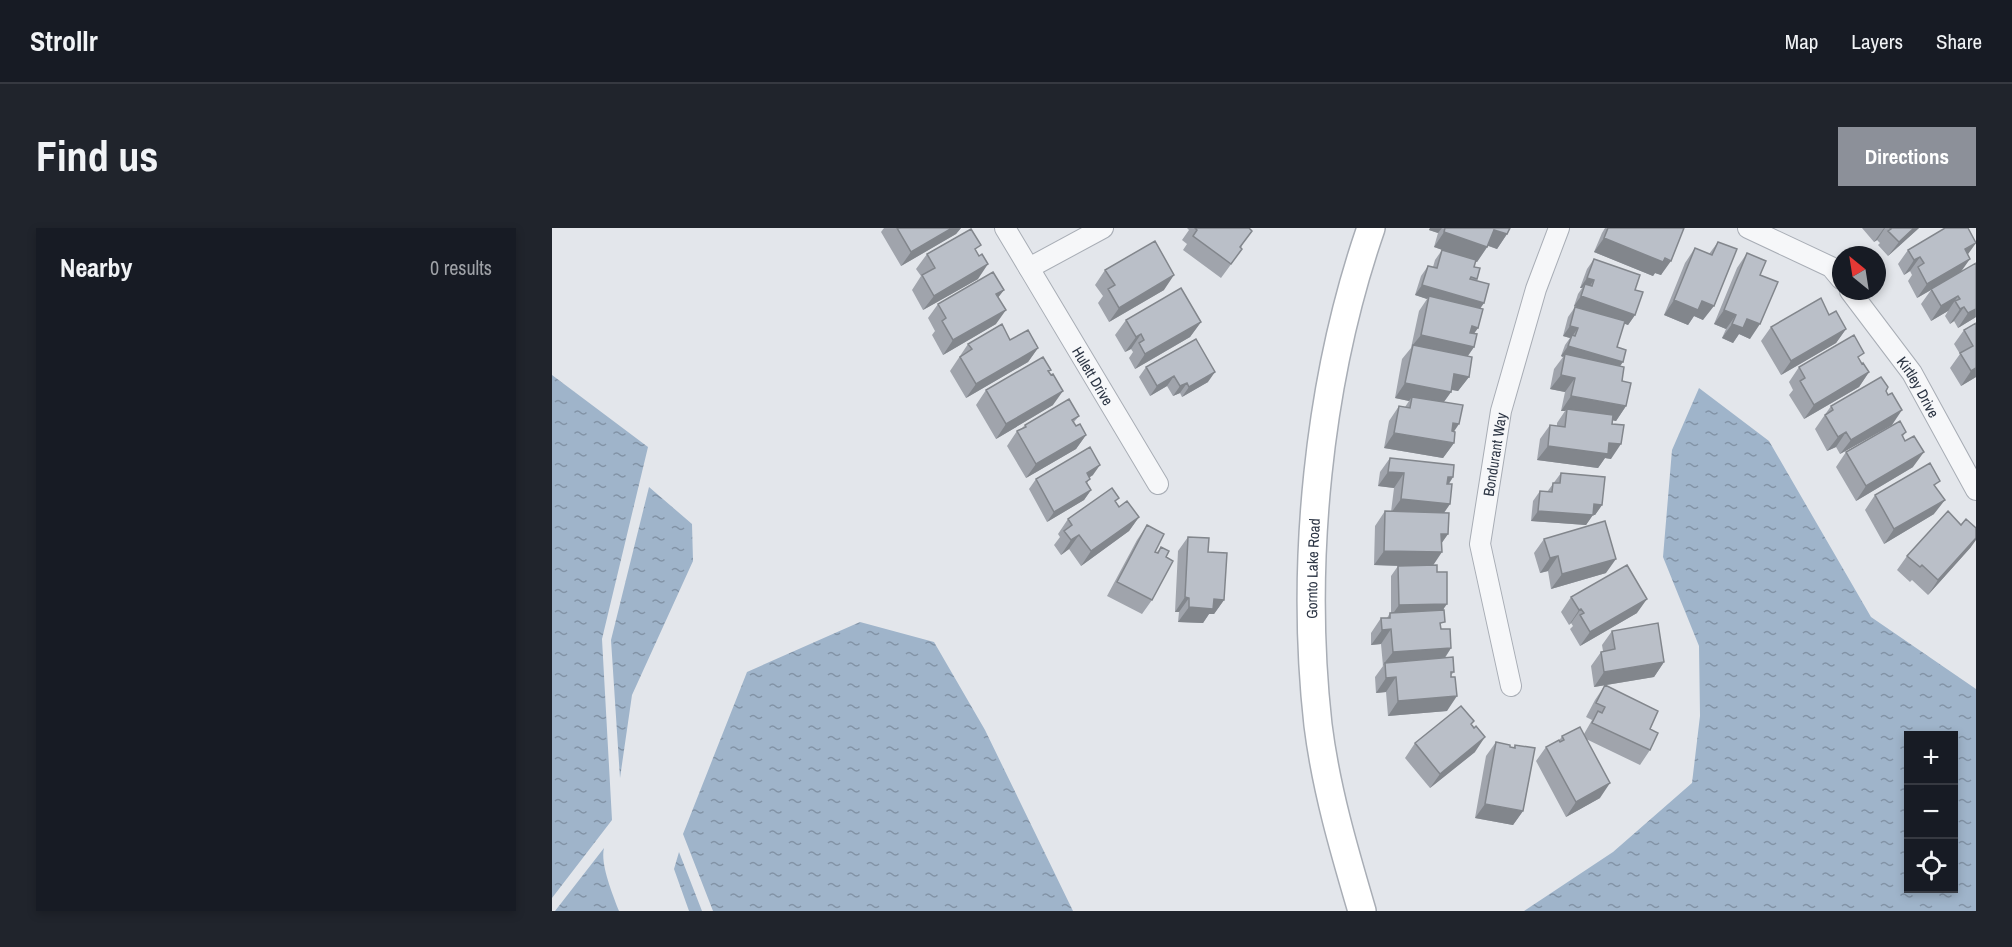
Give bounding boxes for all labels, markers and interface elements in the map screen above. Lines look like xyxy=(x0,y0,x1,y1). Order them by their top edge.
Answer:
text: Strollr xyxy=(30,22,98,60)
text: Map xyxy=(1785,27,1818,56)
text: Layers xyxy=(1851,27,1903,56)
text: Share xyxy=(1936,27,1982,56)
button: Directions xyxy=(1838,127,1976,186)
text: Find us xyxy=(36,128,158,184)
north arrow xyxy=(1832,246,1886,300)
text: Nearby xyxy=(60,250,132,285)
text: 0 results xyxy=(430,254,492,281)
street label: Hulett Drive xyxy=(1068,342,1119,409)
street label: Kirtley Drive xyxy=(1892,352,1945,421)
street label: Bondurant Way xyxy=(1477,410,1511,498)
street label: Gornto Lake Road xyxy=(1301,518,1325,619)
map controls xyxy=(1904,731,1958,893)
button: + xyxy=(1904,731,1958,785)
button: − xyxy=(1904,785,1958,839)
button: locate xyxy=(1904,839,1958,893)

